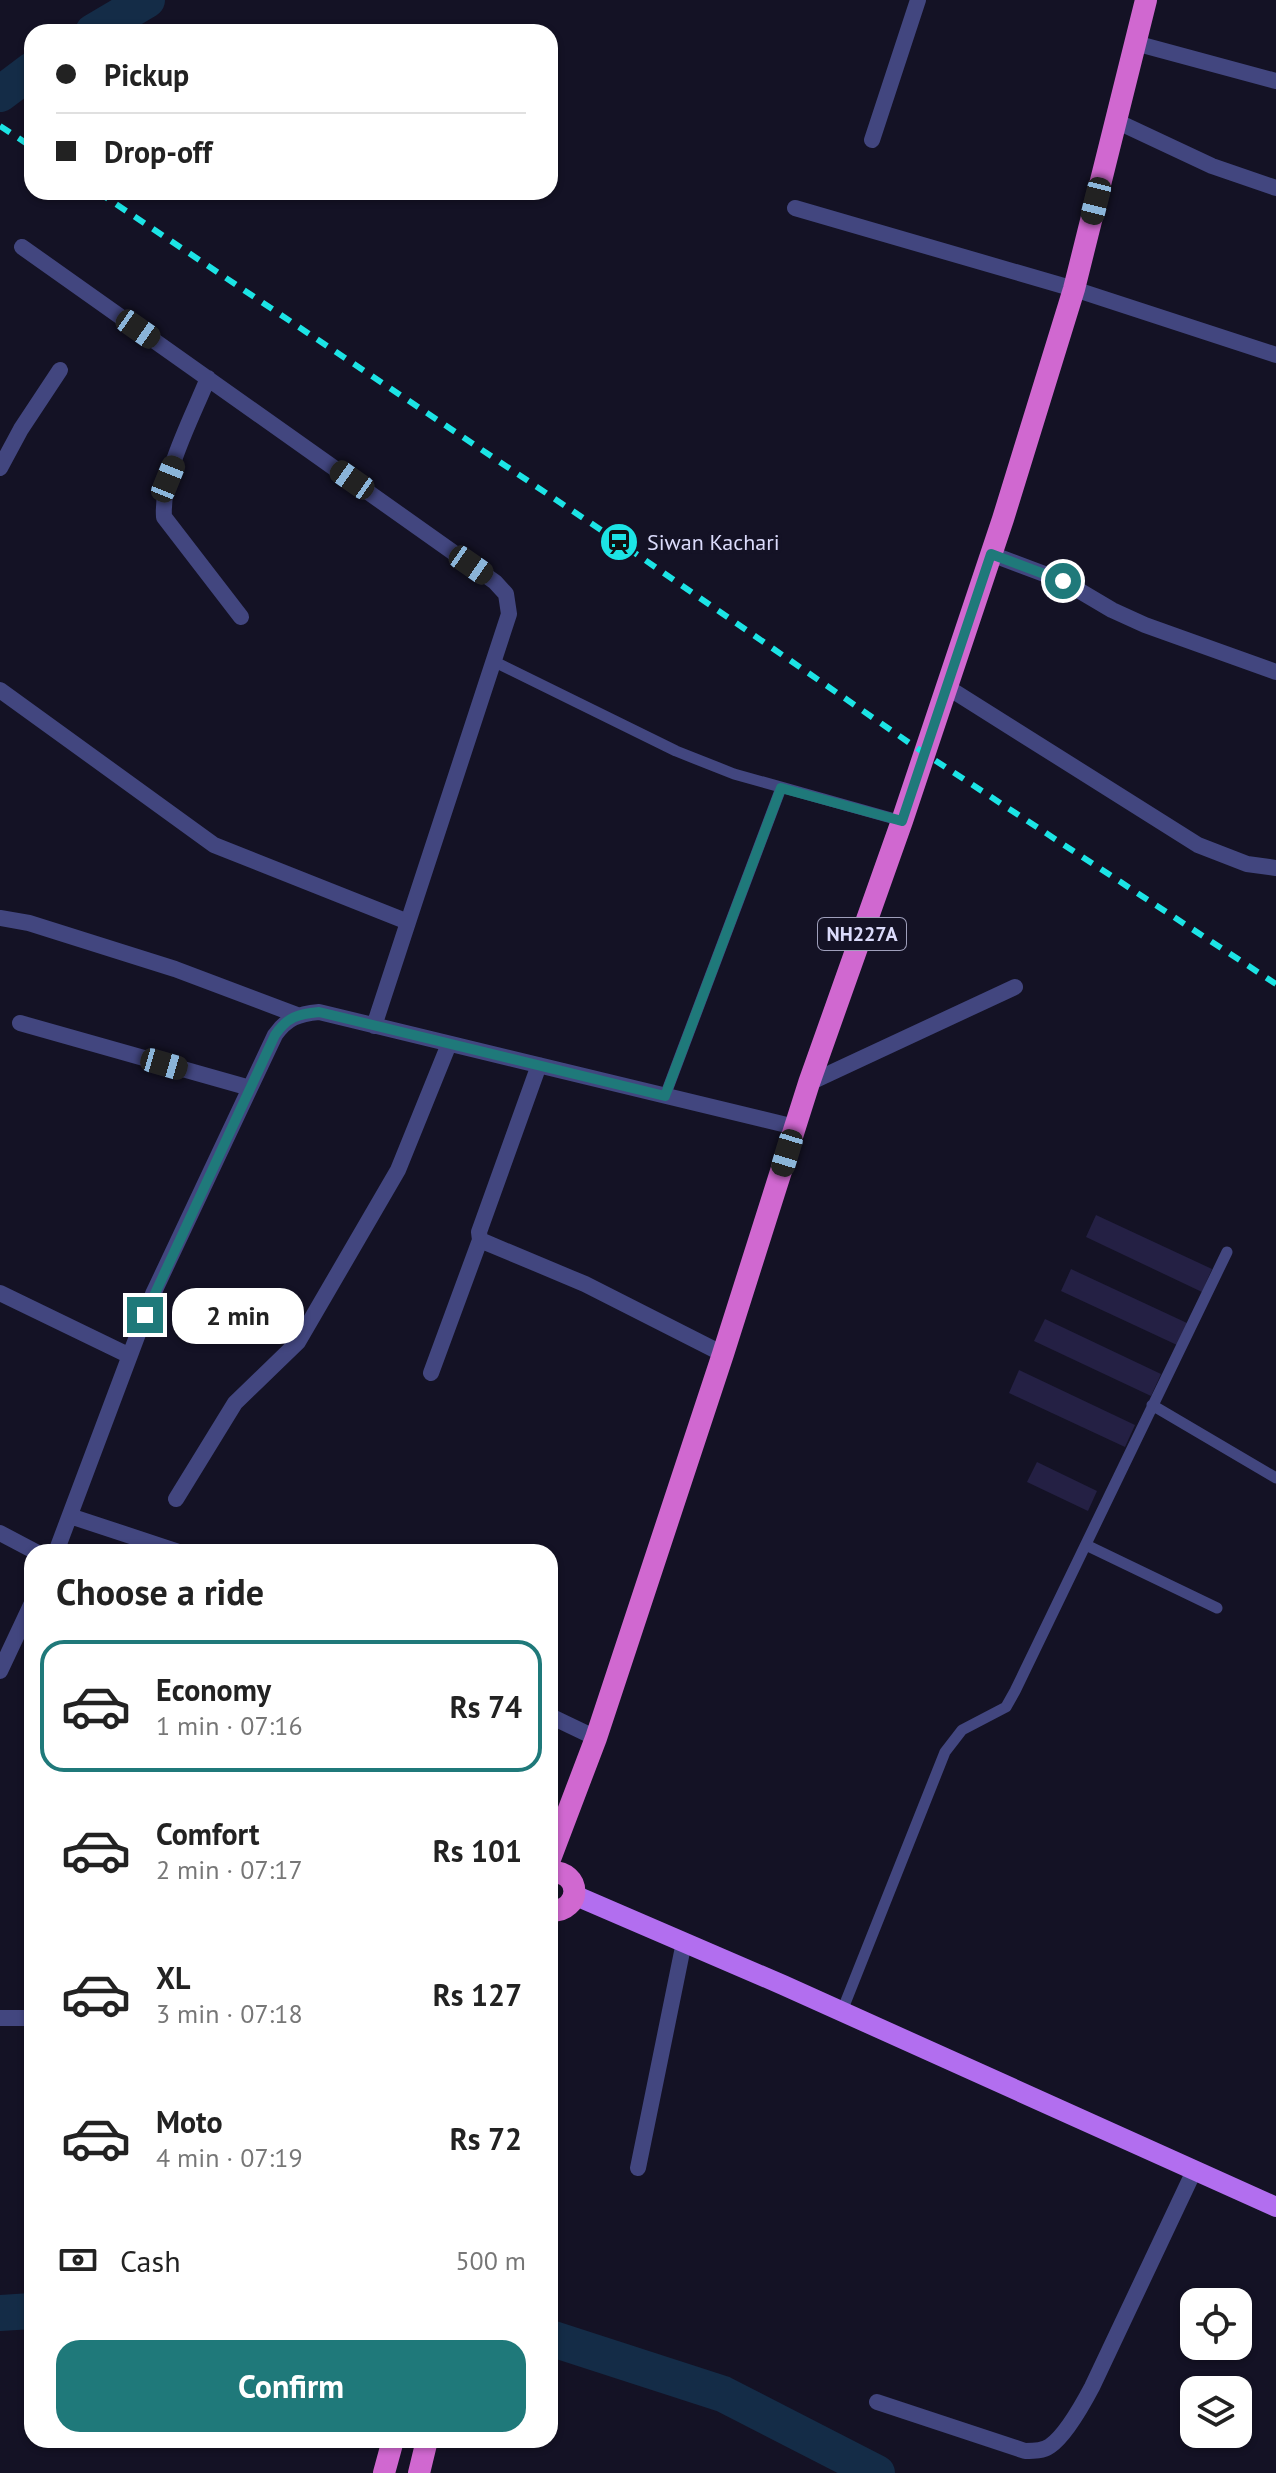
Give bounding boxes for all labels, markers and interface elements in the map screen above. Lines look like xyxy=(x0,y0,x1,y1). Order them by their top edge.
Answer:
text: Pickup xyxy=(104,55,189,94)
text: Drop-off xyxy=(104,132,212,171)
car xyxy=(1079,175,1113,227)
car xyxy=(111,305,165,353)
car xyxy=(148,452,188,506)
car xyxy=(325,456,379,504)
station icon: Siwan Kachari xyxy=(598,521,640,563)
place label: Siwan Kachari xyxy=(647,528,780,556)
car xyxy=(444,541,498,589)
route start xyxy=(1045,563,1081,599)
road number: NH227A xyxy=(818,918,906,950)
car xyxy=(138,1046,190,1082)
car xyxy=(769,1127,805,1179)
callout: 2 min xyxy=(173,1287,305,1343)
route end xyxy=(127,1297,163,1333)
text: 2 min xyxy=(206,1299,270,1332)
text: Choose a ride xyxy=(56,1568,264,1615)
icon: car xyxy=(60,1670,132,1742)
text: Economy xyxy=(156,1670,271,1709)
text: Rs 74 xyxy=(450,1687,522,1726)
text: 1 min · 07:16 xyxy=(156,1709,303,1742)
icon: car xyxy=(60,1814,132,1886)
text: Comfort xyxy=(156,1814,259,1853)
text: Rs 101 xyxy=(433,1831,522,1870)
text: 2 min · 07:17 xyxy=(156,1853,303,1886)
icon: car xyxy=(60,1958,132,2030)
text: XL xyxy=(156,1958,190,1997)
text: Rs 127 xyxy=(433,1975,522,2014)
text: 3 min · 07:18 xyxy=(156,1997,303,2030)
icon: car xyxy=(60,2102,132,2174)
text: Moto xyxy=(156,2102,223,2141)
text: Rs 72 xyxy=(450,2119,522,2158)
text: 4 min · 07:19 xyxy=(156,2141,303,2174)
icon: cash xyxy=(56,2238,100,2282)
text: Cash xyxy=(120,2241,181,2280)
text: 500 m xyxy=(455,2244,526,2277)
map controls xyxy=(1180,2288,1252,2448)
button: locate xyxy=(1180,2288,1252,2360)
button: Confirm xyxy=(56,2340,526,2432)
button: layers xyxy=(1180,2376,1252,2448)

